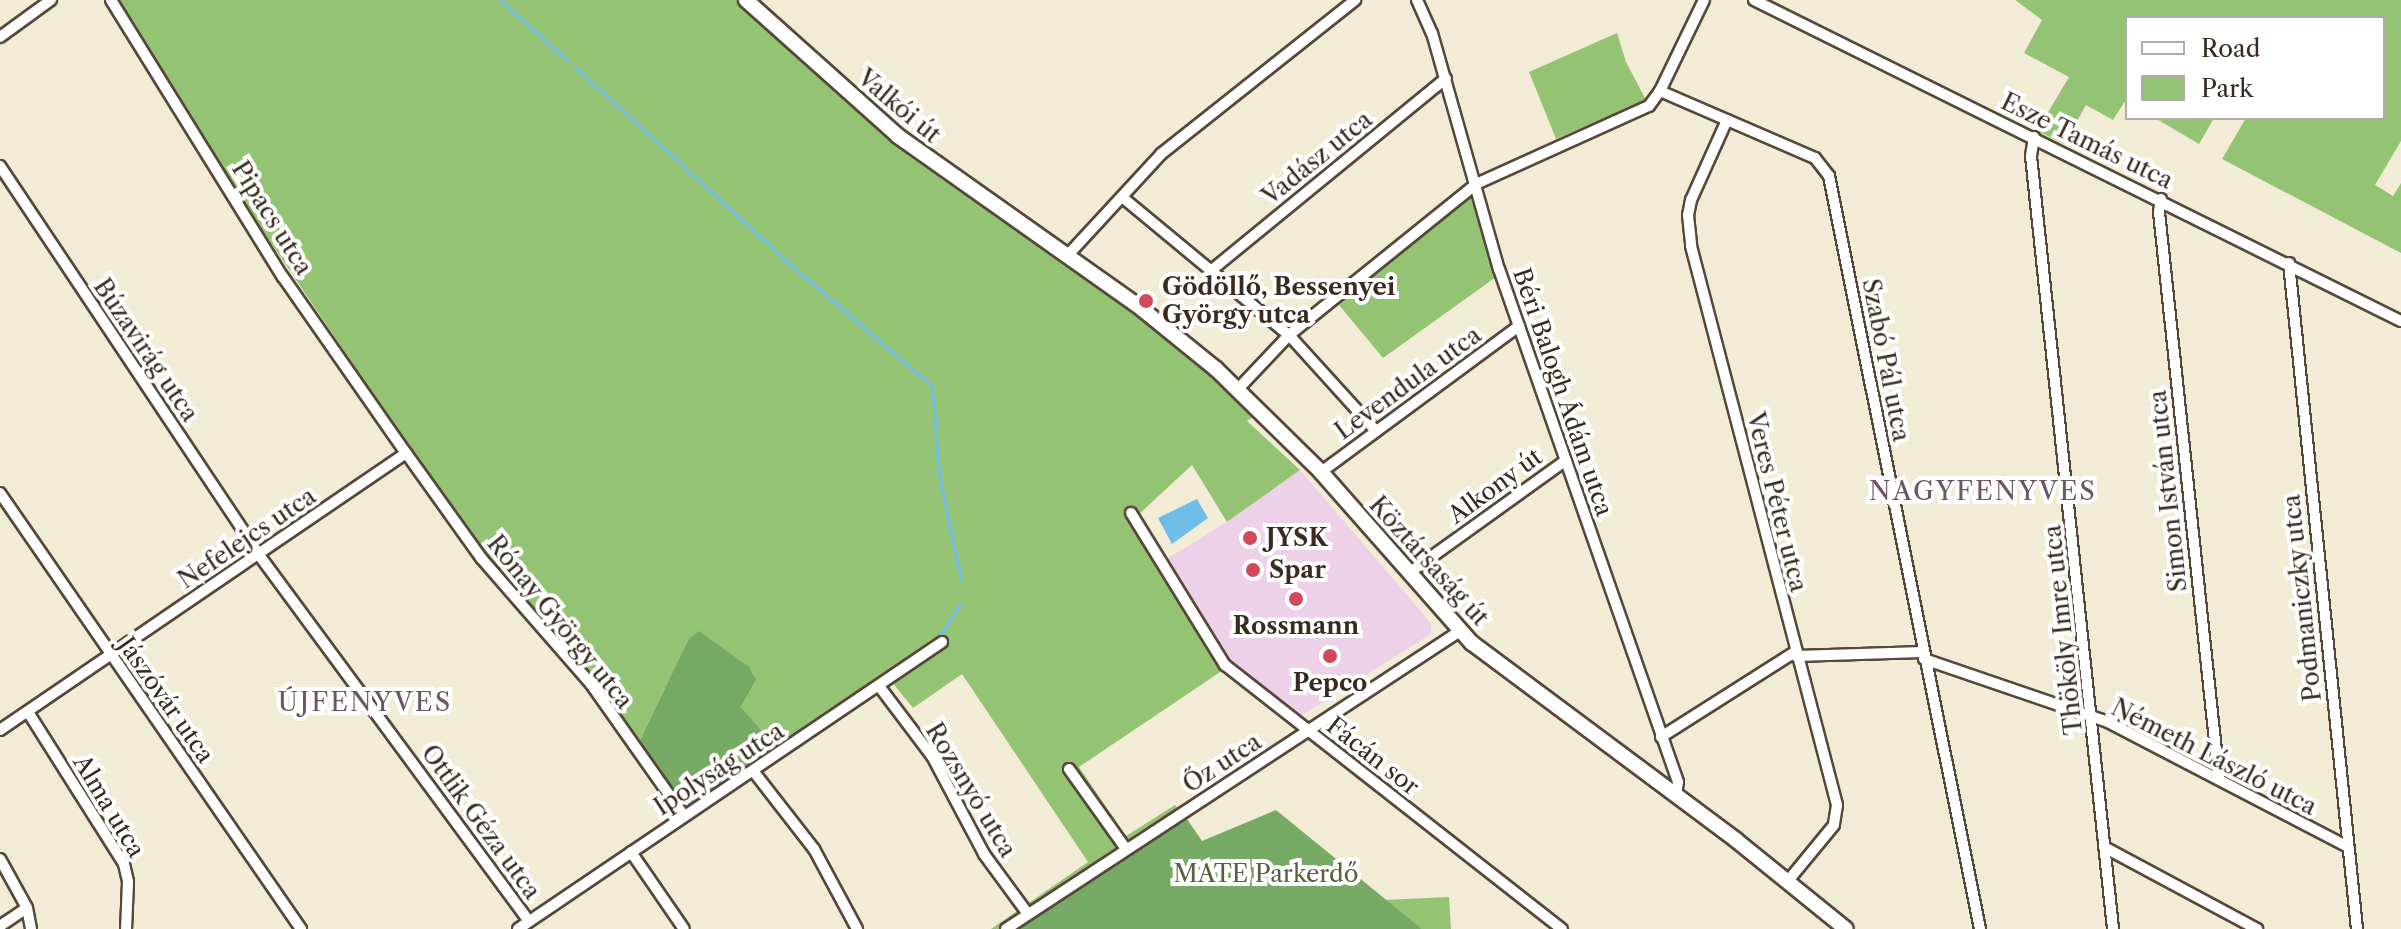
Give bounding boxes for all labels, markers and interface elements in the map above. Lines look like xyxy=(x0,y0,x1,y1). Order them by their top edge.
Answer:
legend xyxy=(2125,16,2385,120)
text: Road xyxy=(2201,34,2260,63)
street label: Valkói út xyxy=(852,63,946,149)
text: Park xyxy=(2201,74,2253,103)
street label: Esze Tamás utca xyxy=(1996,87,2178,195)
street label: Vadász utca xyxy=(1256,105,1378,211)
street label: Pipacs utca xyxy=(226,156,318,280)
street label: Béri Balogh Ádám utca xyxy=(1507,264,1619,520)
street label: Búzavirág utca xyxy=(88,273,204,427)
place label: Gödöllő, Bessenyei György utca xyxy=(1162,273,1395,329)
street label: Szabó Pál utca xyxy=(1856,276,1916,444)
marker: Gödöllő, Bessenyei György utca xyxy=(1137,292,1155,310)
street label: Levendula utca xyxy=(1329,320,1487,446)
street label: Simon István utca xyxy=(2143,389,2193,593)
street label: Veres Péter utca xyxy=(1741,409,1813,595)
street label: Alkony út xyxy=(1442,442,1548,530)
district label: NAGYFENYVES xyxy=(1869,476,2097,508)
street label: Nefelejcs utca xyxy=(173,481,321,595)
street label: Köztársaság út xyxy=(1363,490,1495,632)
street label: Podmaniczky utca xyxy=(2277,493,2327,703)
street label: Thököly Imre utca xyxy=(2038,523,2088,737)
place label: JYSK xyxy=(1266,524,1328,552)
street label: Rónay György utca xyxy=(481,529,639,715)
marker: JYSK xyxy=(1241,529,1259,547)
place label: Spar xyxy=(1269,556,1326,584)
marker: Spar xyxy=(1244,561,1262,579)
marker: Rossmann xyxy=(1287,590,1305,608)
place label: Rossmann xyxy=(1233,612,1359,640)
street label: Jászóvár utca xyxy=(112,631,220,769)
marker: Pepco xyxy=(1321,647,1339,665)
place label: Pepco xyxy=(1293,669,1367,697)
district label: ÚJFENYVES xyxy=(278,687,452,719)
street label: Németh László utca xyxy=(2107,693,2321,821)
street label: Fácán sor xyxy=(1321,711,1425,801)
street label: Ipolyság utca xyxy=(649,716,789,822)
street label: Rozsnyó utca xyxy=(920,718,1022,862)
street label: Őz utca xyxy=(1178,727,1266,799)
street label: Ottlik Géza utca xyxy=(415,739,547,905)
street label: Alma utca xyxy=(67,749,151,863)
park label: MATE Parkerdő xyxy=(1174,860,1358,888)

